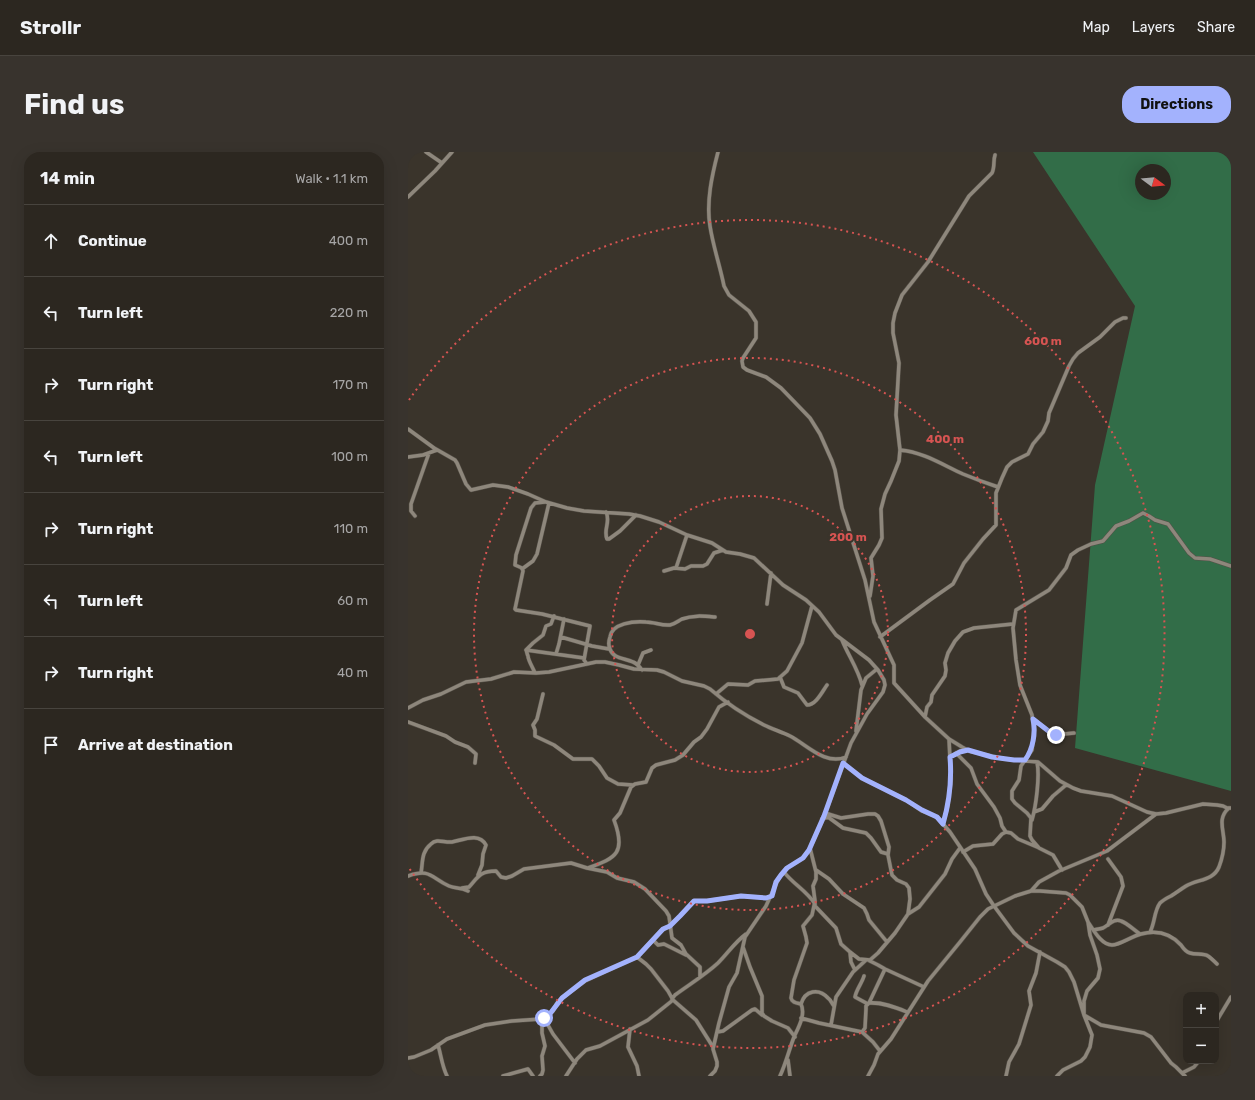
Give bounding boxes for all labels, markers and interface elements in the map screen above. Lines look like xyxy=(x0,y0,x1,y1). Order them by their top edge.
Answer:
text: Strollr xyxy=(20,16,81,39)
text: Map xyxy=(1083,19,1110,36)
text: Layers xyxy=(1132,19,1175,36)
text: Share xyxy=(1197,19,1235,36)
button: Directions xyxy=(1122,86,1231,123)
text: Find us xyxy=(24,88,124,121)
north arrow xyxy=(1135,164,1171,200)
text: 14 min xyxy=(40,168,95,188)
text: Walk · 1.1 km xyxy=(295,171,368,186)
icon: ahead xyxy=(40,230,62,252)
text: Continue xyxy=(78,232,147,250)
text: 400 m xyxy=(329,233,368,248)
icon: left xyxy=(40,302,62,324)
text: Turn left xyxy=(78,304,143,322)
text: 220 m xyxy=(330,305,368,320)
text: 600 m xyxy=(1024,334,1062,348)
icon: right xyxy=(40,374,62,396)
text: Turn right xyxy=(78,376,153,394)
text: 170 m xyxy=(333,377,368,392)
text: 400 m xyxy=(926,432,964,446)
icon: left xyxy=(40,446,62,468)
text: Turn left xyxy=(78,448,143,466)
text: 100 m xyxy=(331,449,368,464)
icon: right xyxy=(40,518,62,540)
text: Turn right xyxy=(78,520,153,538)
text: 110 m xyxy=(334,521,368,536)
text: 200 m xyxy=(829,530,867,544)
icon: left xyxy=(40,590,62,612)
text: Turn left xyxy=(78,592,143,610)
text: 60 m xyxy=(337,593,368,608)
centre of rings xyxy=(743,627,757,641)
icon: right xyxy=(40,662,62,684)
text: Turn right xyxy=(78,664,153,682)
text: 40 m xyxy=(337,665,368,680)
route end xyxy=(1047,726,1065,744)
icon: arrive xyxy=(40,734,62,756)
text: Arrive at destination xyxy=(78,736,233,754)
map controls xyxy=(1183,992,1219,1064)
button: + xyxy=(1183,992,1219,1028)
route start xyxy=(535,1009,553,1027)
button: − xyxy=(1183,1028,1219,1064)

